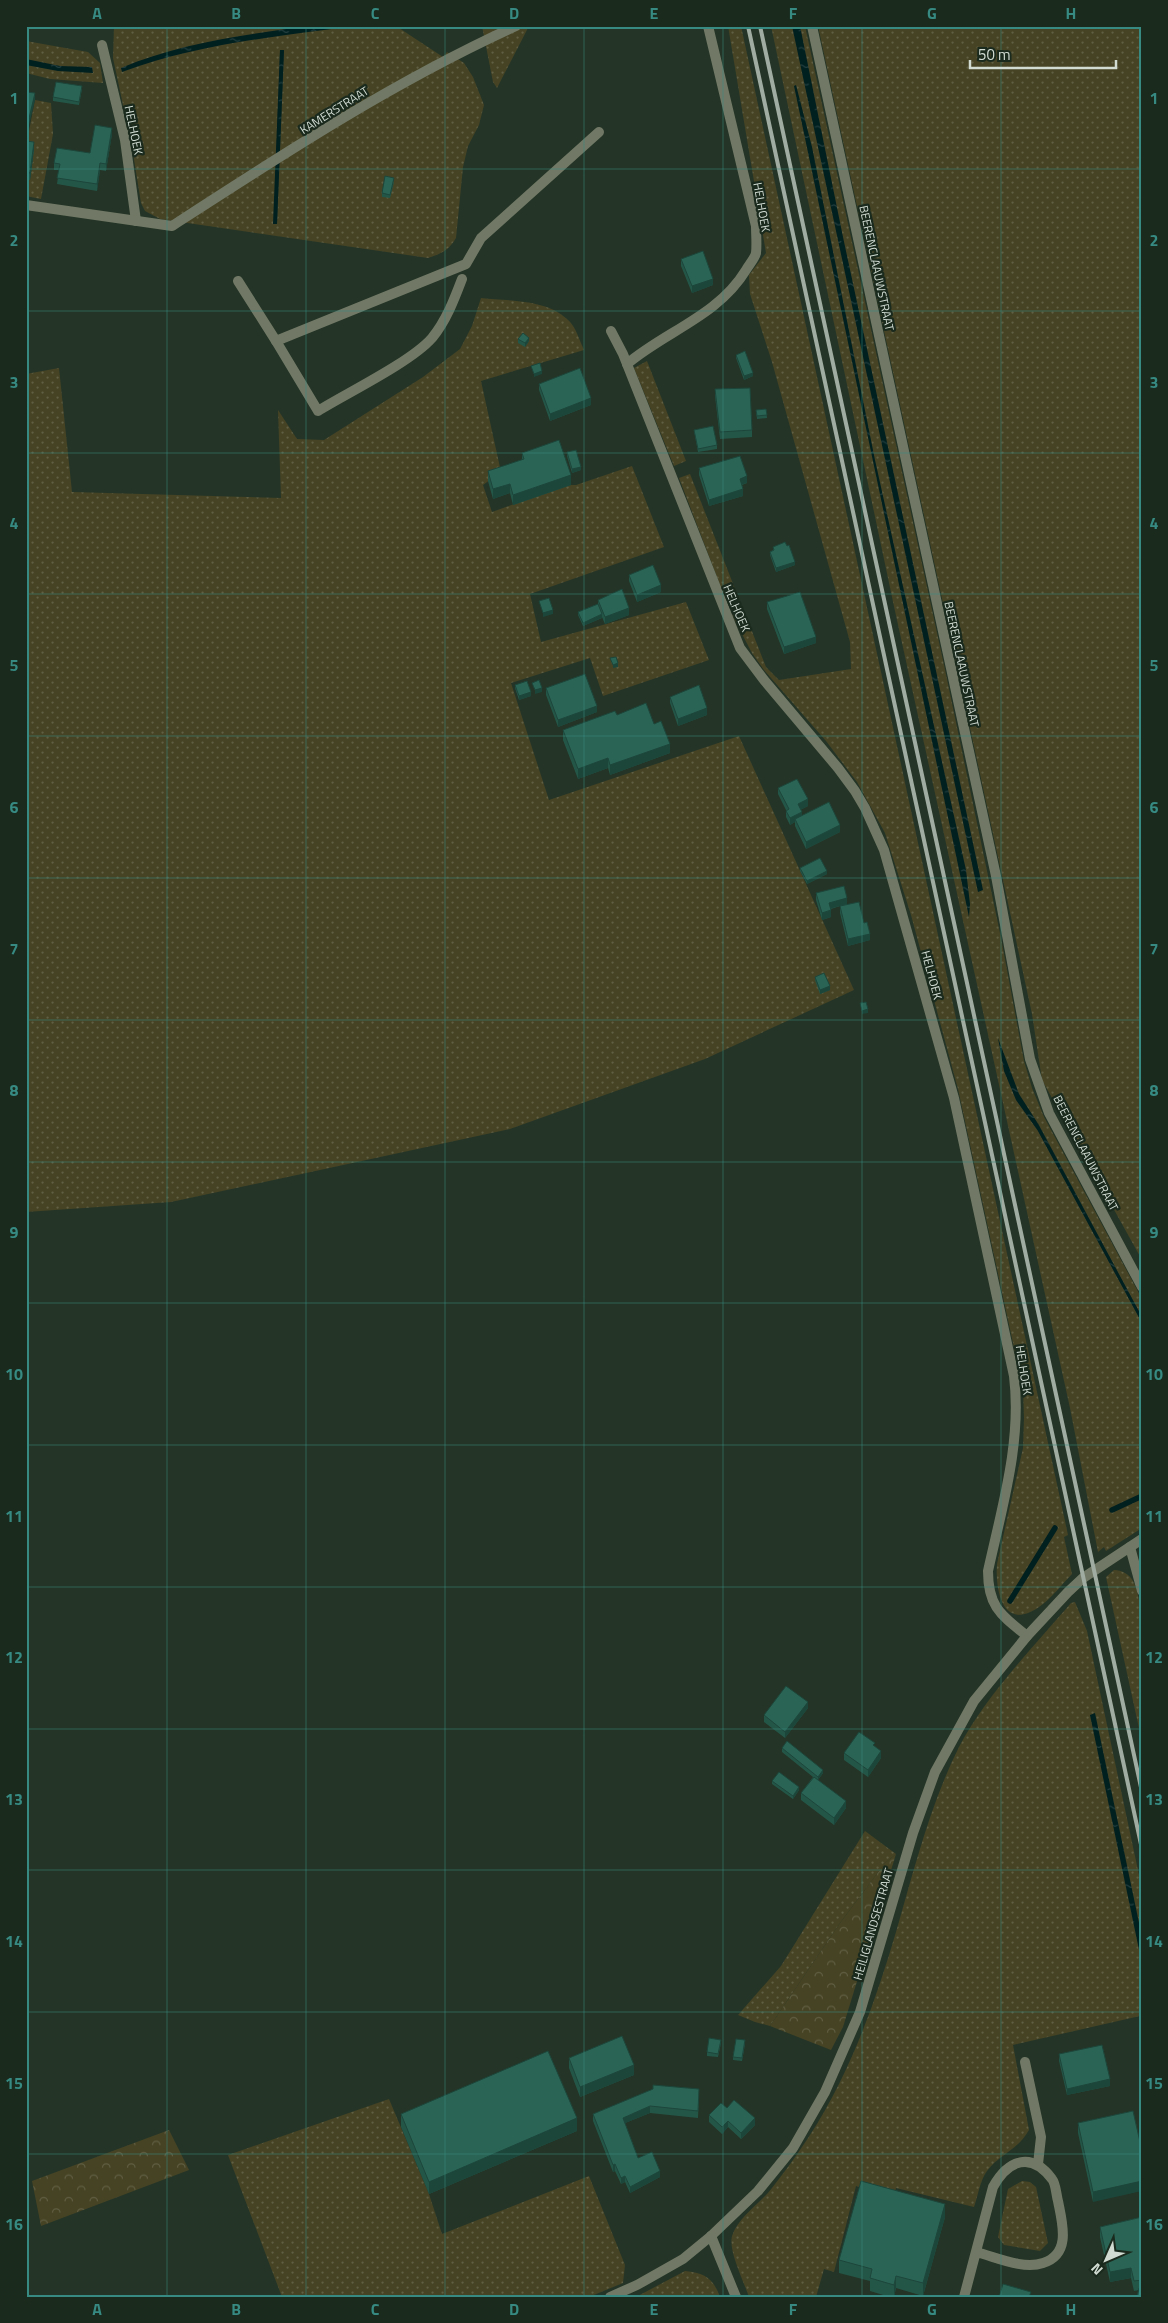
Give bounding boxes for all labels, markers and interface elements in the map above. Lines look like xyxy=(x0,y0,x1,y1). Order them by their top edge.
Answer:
text: A xyxy=(92,1,102,25)
text: B xyxy=(231,1,241,25)
text: C xyxy=(371,1,380,25)
text: D xyxy=(509,1,519,25)
text: E xyxy=(650,1,659,25)
text: F xyxy=(789,1,798,25)
text: G xyxy=(927,1,937,25)
text: H xyxy=(1066,1,1076,25)
scale bar xyxy=(970,38,1117,70)
text: 50 m xyxy=(978,43,1011,66)
street label: KAMERSTRAAT xyxy=(296,81,373,139)
text: 1 xyxy=(10,86,18,110)
text: 1 xyxy=(1150,86,1158,110)
street label: HELHOEK xyxy=(120,104,149,157)
street label: HELHOEK xyxy=(748,181,776,233)
street label: BEERENCLAAUWSTRAAT xyxy=(854,203,900,333)
text: 2 xyxy=(10,228,18,252)
text: 2 xyxy=(1150,228,1158,252)
text: 3 xyxy=(10,370,18,394)
text: 3 xyxy=(1150,370,1158,394)
text: 4 xyxy=(10,511,19,535)
text: 4 xyxy=(1150,511,1159,535)
street label: HELHOEK xyxy=(718,581,756,635)
street label: BEERENCLAAUWSTRAAT xyxy=(939,599,985,729)
text: 5 xyxy=(10,653,19,677)
text: 5 xyxy=(1150,653,1159,677)
text: 6 xyxy=(10,795,19,819)
text: 6 xyxy=(1150,795,1159,819)
text: 7 xyxy=(10,937,18,961)
text: 7 xyxy=(1150,937,1158,961)
street label: HELHOEK xyxy=(916,948,948,1002)
text: 8 xyxy=(10,1078,19,1102)
text: 8 xyxy=(1150,1078,1159,1102)
street label: BEERENCLAAUWSTRAAT xyxy=(1049,1092,1124,1215)
text: 9 xyxy=(10,1220,19,1244)
text: 9 xyxy=(1150,1220,1159,1244)
street label: HELHOEK xyxy=(1011,1344,1037,1396)
text: 10 xyxy=(5,1362,23,1386)
text: 10 xyxy=(1145,1362,1163,1386)
text: 11 xyxy=(5,1504,23,1528)
text: 11 xyxy=(1145,1504,1163,1528)
text: 12 xyxy=(5,1645,23,1669)
text: 12 xyxy=(1145,1645,1163,1669)
text: 13 xyxy=(5,1787,23,1811)
text: 13 xyxy=(1145,1787,1163,1811)
street label: HEILIGLANDSESTRAAT xyxy=(848,1865,898,1982)
text: 14 xyxy=(5,1929,23,1953)
text: 14 xyxy=(1145,1929,1163,1953)
text: 15 xyxy=(5,2071,23,2095)
text: 15 xyxy=(1145,2071,1163,2095)
text: 16 xyxy=(5,2212,23,2236)
text: 16 xyxy=(1145,2212,1163,2236)
north arrow xyxy=(1080,2236,1130,2286)
text: N xyxy=(1086,2259,1107,2280)
text: A xyxy=(92,2297,102,2321)
text: B xyxy=(231,2297,241,2321)
text: C xyxy=(371,2297,380,2321)
text: D xyxy=(509,2297,519,2321)
text: E xyxy=(650,2297,659,2321)
text: F xyxy=(789,2297,798,2321)
text: G xyxy=(927,2297,937,2321)
text: H xyxy=(1066,2297,1076,2321)

